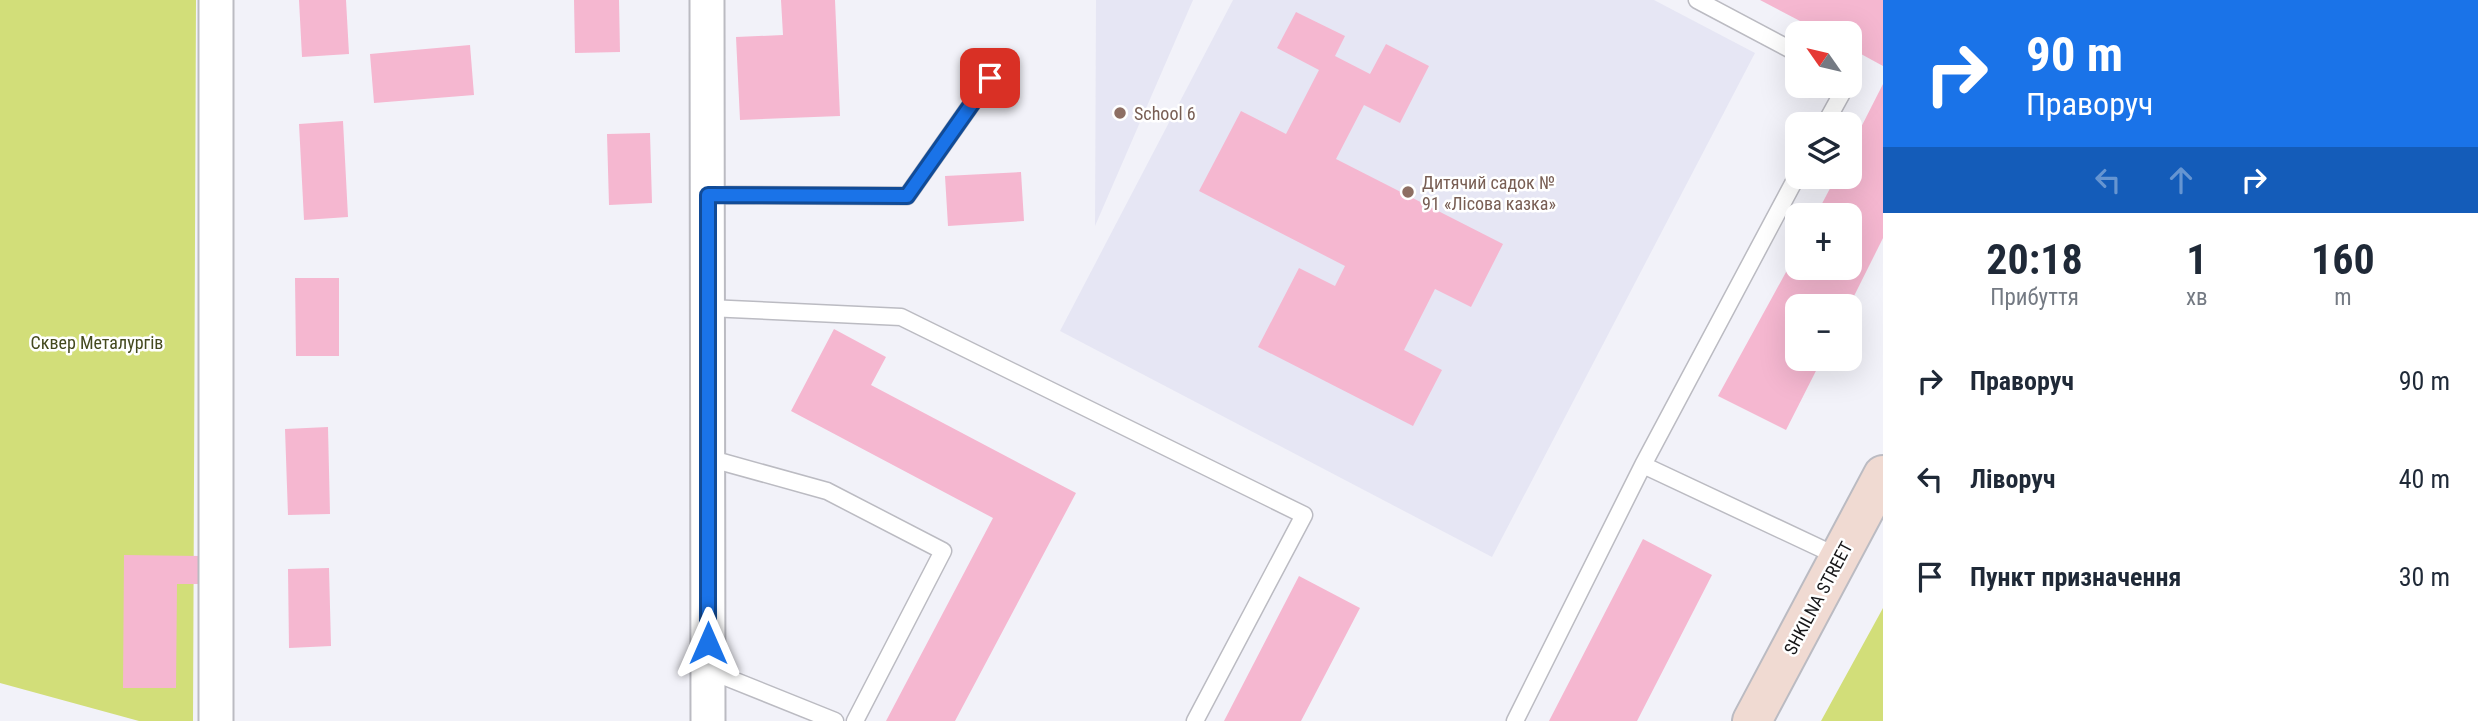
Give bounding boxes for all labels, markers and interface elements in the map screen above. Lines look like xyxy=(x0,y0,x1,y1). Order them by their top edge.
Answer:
north arrow xyxy=(1785,21,1862,98)
map controls xyxy=(1785,21,1862,371)
text: 90 m xyxy=(2026,26,2123,83)
icon: right xyxy=(1911,28,2002,119)
pin xyxy=(960,48,1020,108)
icon: arrive xyxy=(971,59,1009,97)
text: Праворуч xyxy=(2026,85,2153,123)
place label: School 6 xyxy=(1134,103,1196,124)
marker: School 6 xyxy=(1112,105,1128,121)
button: layers xyxy=(1785,112,1862,189)
icon: left xyxy=(2089,161,2127,199)
icon: ahead xyxy=(2162,161,2200,199)
icon: right xyxy=(2235,161,2273,199)
place label: Дитячий садок № 91 «Лісова казка» xyxy=(1422,172,1556,214)
marker: Дитячий садок № 91 «Лісова казка» xyxy=(1400,184,1416,200)
button: + xyxy=(1785,203,1862,280)
text: 20:18 xyxy=(1986,235,2083,284)
text: 1 xyxy=(2186,235,2207,284)
text: 160 xyxy=(2311,235,2375,284)
text: Прибуття xyxy=(1990,284,2079,311)
text: хв xyxy=(2186,284,2208,311)
text: m xyxy=(2334,284,2351,311)
button: − xyxy=(1785,294,1862,371)
park label: Сквер Металургів xyxy=(31,332,163,353)
icon: right xyxy=(1911,362,1949,400)
text: Праворуч xyxy=(1970,366,2074,396)
text: 90 m xyxy=(2399,366,2450,396)
icon: left xyxy=(1911,460,1949,498)
text: Ліворуч xyxy=(1970,464,2055,494)
text: 40 m xyxy=(2399,464,2450,494)
street label: SHKILNA STREET xyxy=(1779,538,1857,658)
icon: arrive xyxy=(1911,558,1949,596)
text: Пункт призначення xyxy=(1970,562,2181,592)
text: 30 m xyxy=(2399,562,2450,592)
position arrow xyxy=(671,606,745,680)

